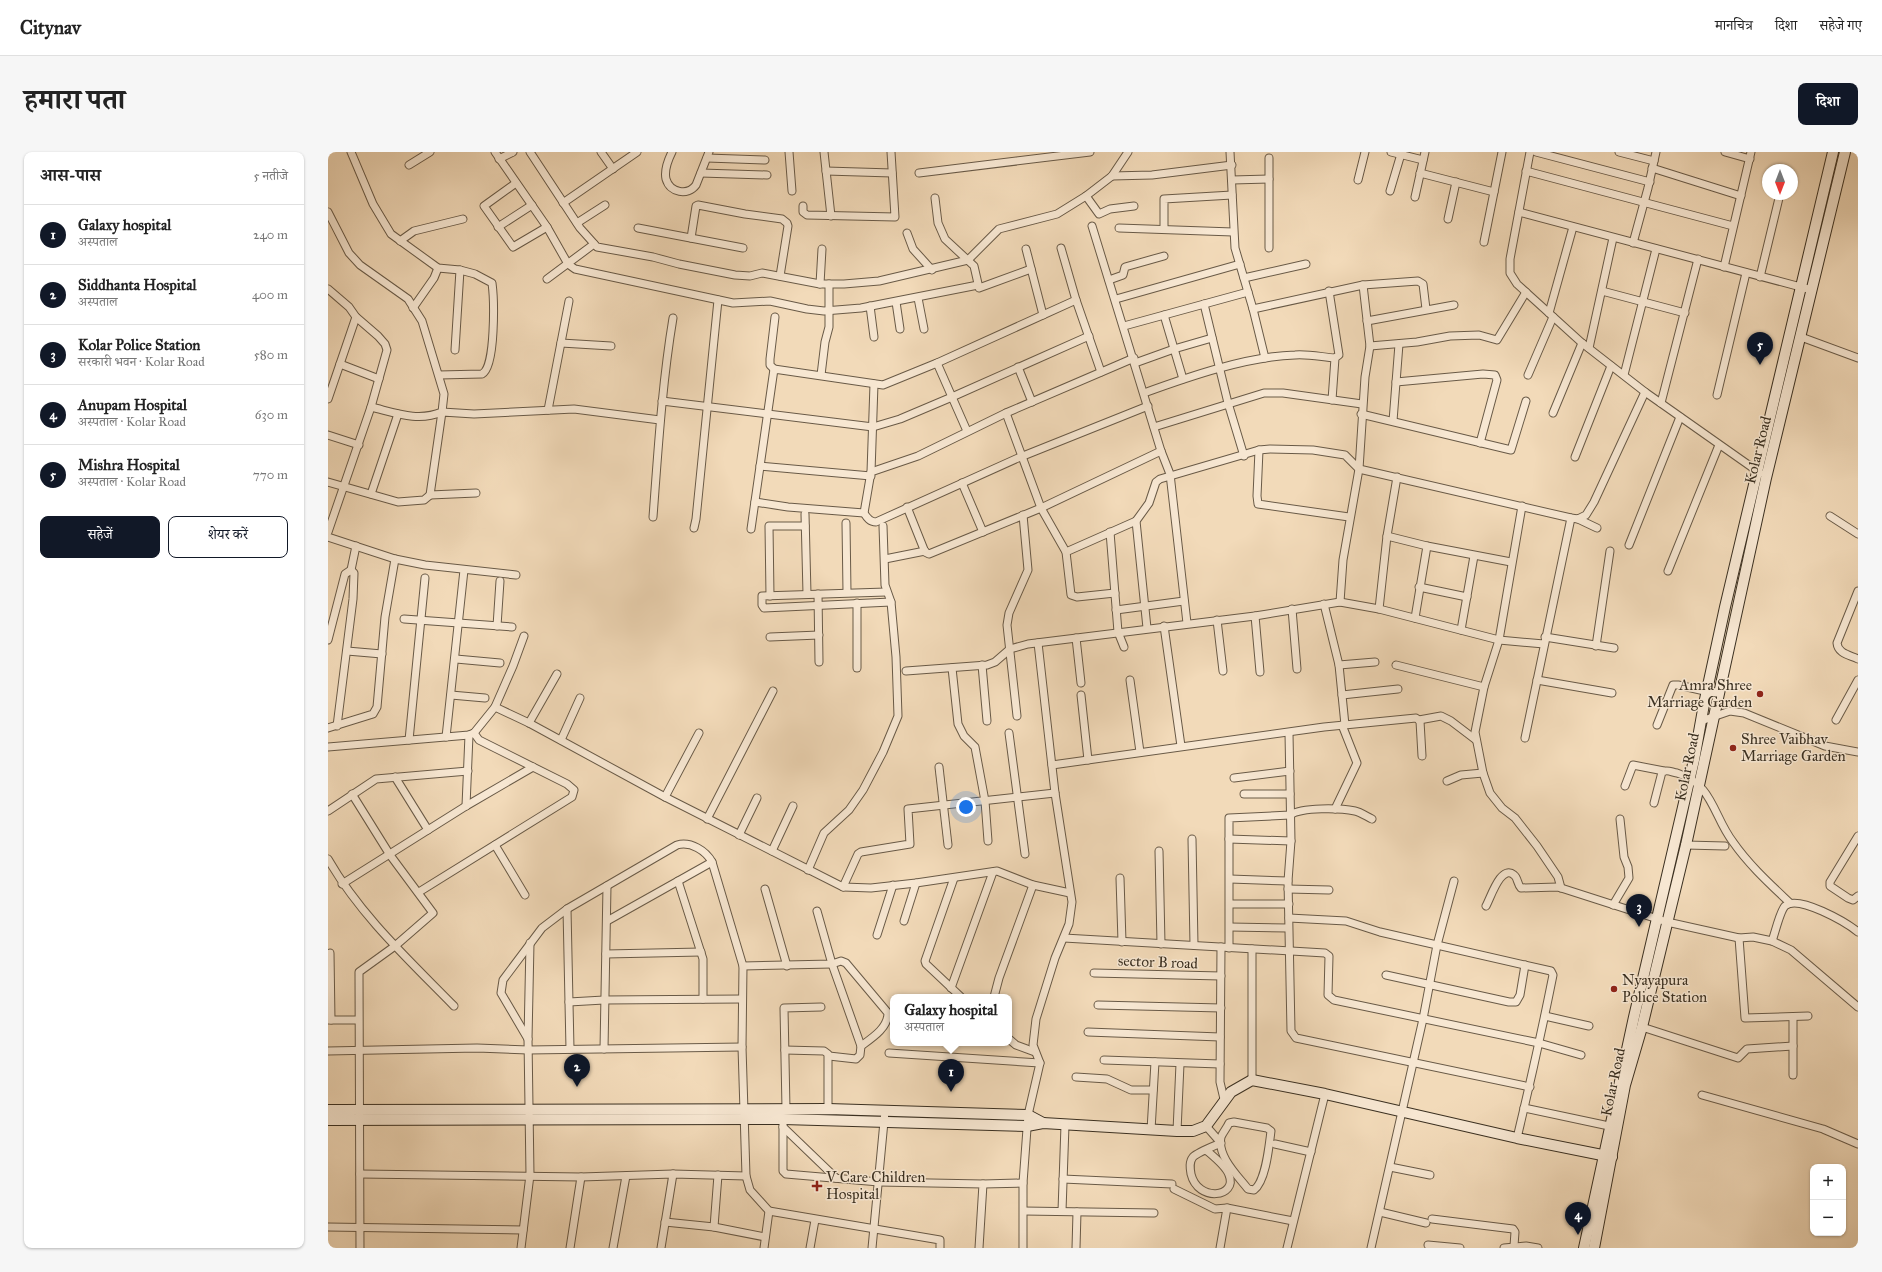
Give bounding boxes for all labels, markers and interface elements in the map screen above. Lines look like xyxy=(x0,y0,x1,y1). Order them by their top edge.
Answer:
text: Citynav xyxy=(20,16,81,39)
text: मानचित्र xyxy=(1715,17,1753,34)
text: दिशा xyxy=(1775,17,1797,34)
text: सहेजे गए xyxy=(1819,17,1862,34)
text: हमारा पता xyxy=(24,82,125,117)
button: दिशा xyxy=(1798,83,1858,125)
north arrow xyxy=(1762,164,1798,200)
text: आस-पास xyxy=(40,165,101,186)
text: 5 नतीजे xyxy=(254,168,288,184)
text: Galaxy hospital xyxy=(78,216,171,234)
text: 1 xyxy=(50,227,56,243)
text: 240 m xyxy=(253,227,288,243)
text: अस्पताल xyxy=(78,234,118,250)
text: Siddhanta Hospital xyxy=(78,276,197,294)
text: 2 xyxy=(50,287,56,303)
text: 400 m xyxy=(252,287,288,303)
text: अस्पताल xyxy=(78,294,118,310)
pin: 5 xyxy=(1747,332,1773,365)
text: Kolar Police Station xyxy=(78,336,200,354)
text: 3 xyxy=(50,347,56,363)
text: 580 m xyxy=(254,347,288,363)
text: सरकारी भवन · Kolar Road xyxy=(78,354,205,370)
text: Anupam Hospital xyxy=(78,396,187,414)
text: 4 xyxy=(49,407,57,423)
text: 630 m xyxy=(255,407,288,423)
text: अस्पताल · Kolar Road xyxy=(78,414,186,430)
street label: Kolar Road xyxy=(1741,414,1775,486)
text: Mishra Hospital xyxy=(78,456,180,474)
text: 5 xyxy=(50,467,56,483)
text: 770 m xyxy=(253,467,288,483)
text: अस्पताल · Kolar Road xyxy=(78,474,186,490)
button: सहेजें xyxy=(40,516,160,558)
button: शेयर करें xyxy=(168,516,288,558)
place label: Amra Shree Marriage Garden xyxy=(1647,676,1752,711)
marker: Amra Shree Marriage Garden xyxy=(1755,689,1765,699)
place label: Shree Vaibhav Marriage Garden xyxy=(1741,730,1846,765)
street label: Kolar Road xyxy=(1671,731,1703,803)
marker: Shree Vaibhav Marriage Garden xyxy=(1728,743,1738,753)
your location xyxy=(956,797,976,817)
pin: 3 xyxy=(1626,894,1652,927)
street label: sector B road xyxy=(1118,952,1199,972)
place label: Nyayapura Police Station xyxy=(1622,971,1707,1006)
marker: Nyayapura Police Station xyxy=(1609,984,1619,994)
popup xyxy=(890,994,1012,1046)
text: Galaxy hospital xyxy=(904,1001,998,1019)
text: अस्पताल xyxy=(904,1019,944,1035)
street label: Kolar Road xyxy=(1597,1046,1629,1118)
pin: 2 xyxy=(564,1054,590,1087)
pin: 1 xyxy=(938,1059,964,1092)
map controls xyxy=(1810,1164,1846,1236)
button: + xyxy=(1810,1164,1846,1200)
place label: V Care Children Hospital xyxy=(825,1168,925,1203)
marker: V Care Children Hospital xyxy=(811,1180,823,1192)
button: − xyxy=(1810,1200,1846,1236)
pin: 4 xyxy=(1565,1202,1591,1235)

